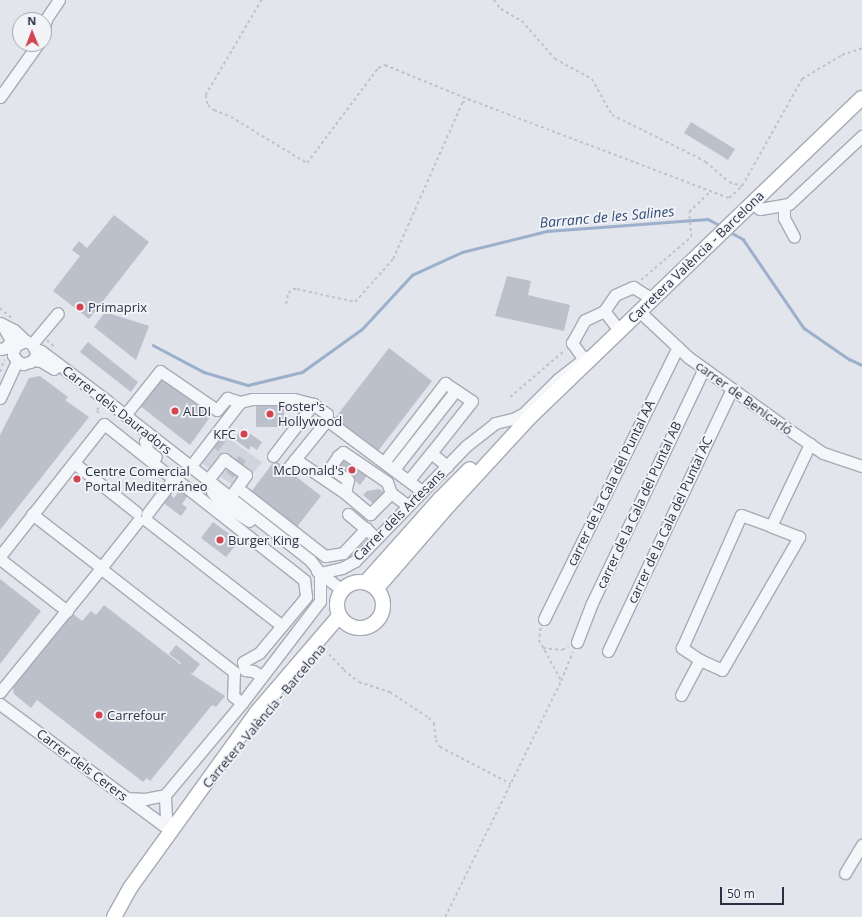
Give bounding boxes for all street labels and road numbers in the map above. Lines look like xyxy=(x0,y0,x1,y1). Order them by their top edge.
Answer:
street label: Carretera València - Barcelona xyxy=(625,188,767,326)
street label: carrer de Benicarló xyxy=(693,358,795,438)
street label: Carrer dels Dauradors xyxy=(59,362,175,458)
street label: carrer de la Cala del Puntal AA xyxy=(564,398,658,568)
street label: carrer de la Cala del Puntal AB xyxy=(593,419,685,591)
street label: carrer de la Cala del Puntal AC xyxy=(624,434,716,606)
street label: Carrer dels Artesans xyxy=(350,466,448,564)
street label: Carretera València - Barcelona xyxy=(199,641,329,791)
street label: Carrer dels Cerers xyxy=(33,726,131,804)

